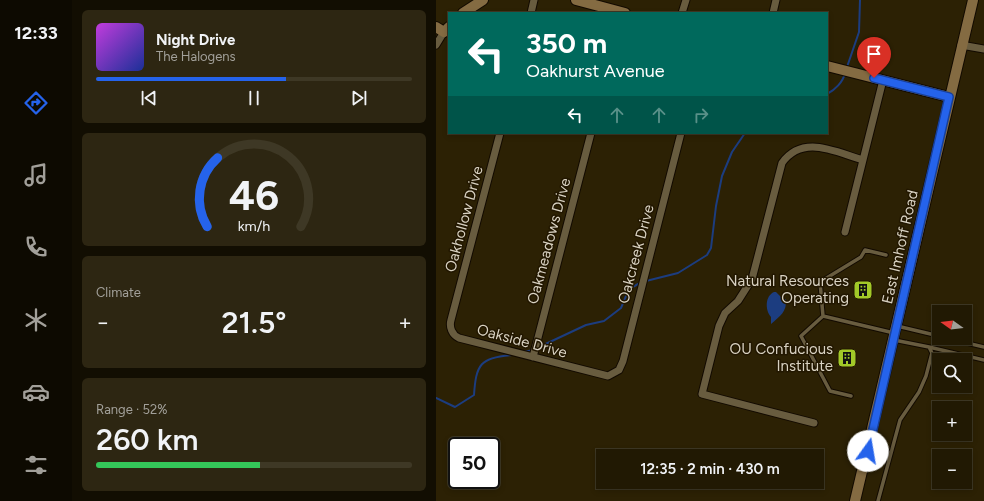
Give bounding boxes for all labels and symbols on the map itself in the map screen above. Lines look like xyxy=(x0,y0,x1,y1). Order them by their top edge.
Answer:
pin xyxy=(857,37,891,78)
street label: Oakhollow Drive xyxy=(441,164,487,274)
street label: Oakmeadows Drive xyxy=(524,176,574,306)
street label: East Imhoff Road xyxy=(878,188,922,306)
street label: Oakcreek Drive xyxy=(614,203,658,305)
place label: Natural Resources Operating xyxy=(726,272,849,307)
building icon: Natural Resources Operating xyxy=(852,279,874,301)
north arrow xyxy=(932,305,972,345)
street label: Oakside Drive xyxy=(475,320,569,362)
place label: OU Confucious Institute xyxy=(730,340,833,375)
building icon: OU Confucious Institute xyxy=(836,347,858,369)
position arrow xyxy=(847,430,889,472)
speed limit sign: 50 xyxy=(448,437,500,489)

